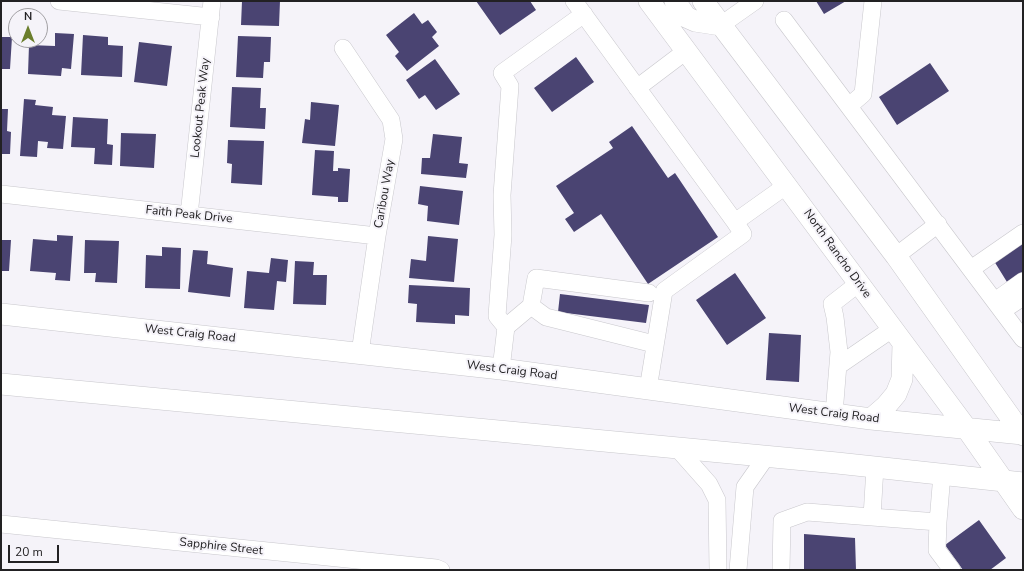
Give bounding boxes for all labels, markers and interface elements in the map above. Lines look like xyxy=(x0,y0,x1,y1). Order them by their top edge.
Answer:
north arrow xyxy=(8,8,48,48)
text: N xyxy=(24,9,32,24)
street label: Lookout Peak Way xyxy=(189,57,213,159)
street label: Caribou Way xyxy=(372,158,398,230)
street label: Faith Peak Drive xyxy=(145,203,233,227)
street label: North Rancho Drive xyxy=(800,207,874,301)
street label: West Craig Road xyxy=(144,322,236,346)
street label: West Craig Road xyxy=(466,358,558,384)
street label: West Craig Road xyxy=(788,401,880,427)
street label: Sapphire Street xyxy=(179,535,263,559)
scale bar xyxy=(10,537,61,563)
text: 20 m xyxy=(15,544,43,560)

